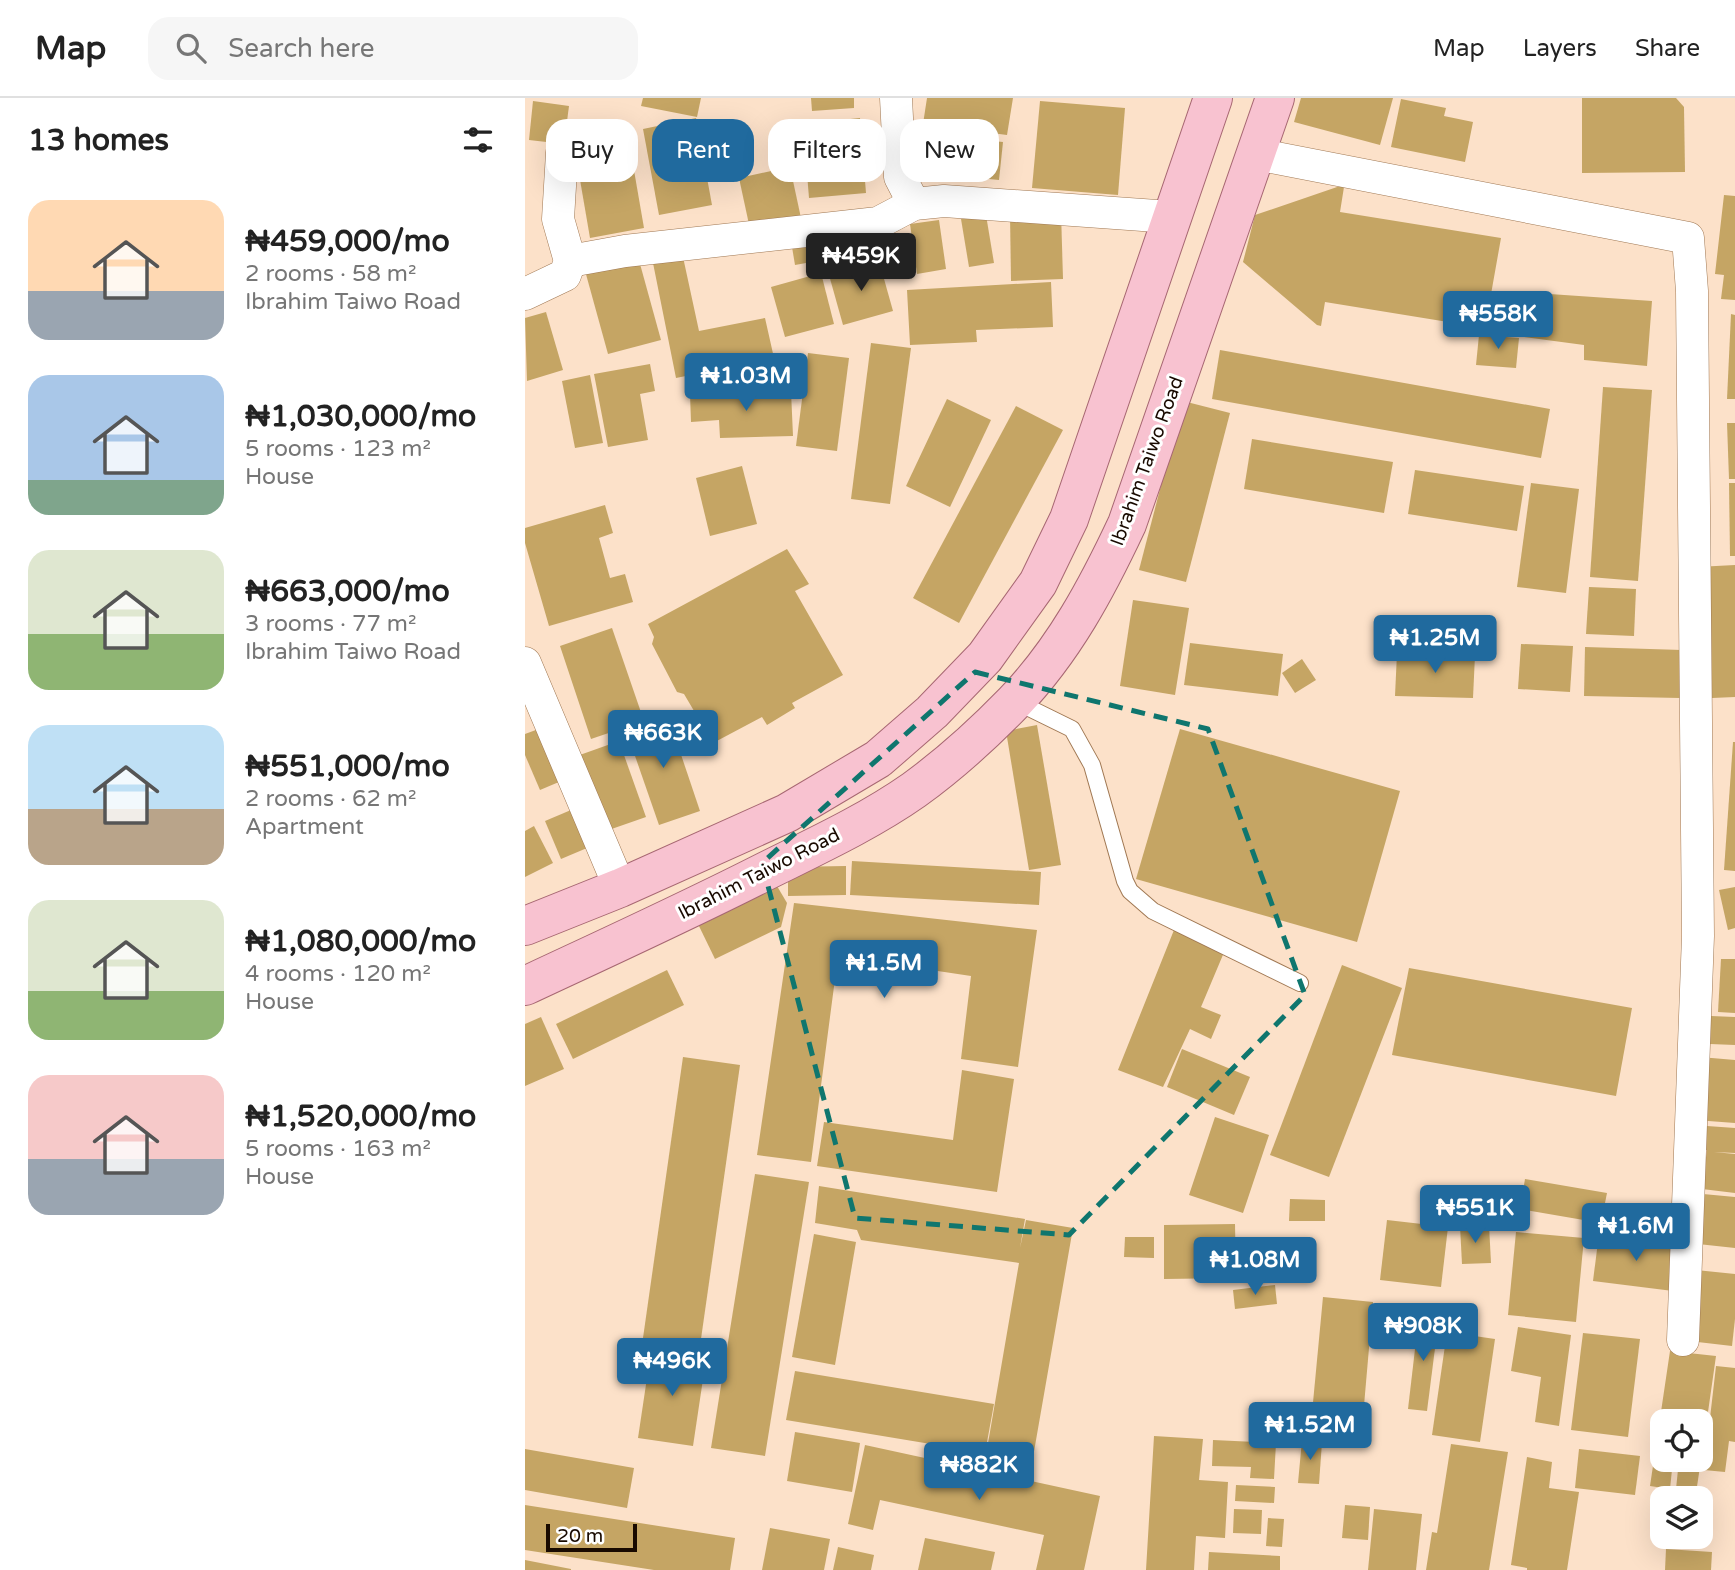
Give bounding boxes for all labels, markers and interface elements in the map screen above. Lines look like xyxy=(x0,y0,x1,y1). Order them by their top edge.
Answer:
search box xyxy=(148,17,638,80)
text: Map xyxy=(35,29,106,68)
icon: search xyxy=(172,29,210,67)
text: Search here xyxy=(228,33,374,64)
text: Map xyxy=(1433,34,1485,63)
text: Layers xyxy=(1523,34,1597,63)
text: Share xyxy=(1635,34,1700,63)
chip: Buy xyxy=(546,119,638,182)
chip: Rent xyxy=(652,119,754,182)
chip: Filters xyxy=(768,119,886,182)
chip: New xyxy=(900,119,999,182)
icon: filters xyxy=(459,121,497,159)
text: 13 homes xyxy=(28,122,169,159)
text: ₦459,000/mo xyxy=(245,223,450,260)
icon: home xyxy=(84,228,168,312)
pin: ₦459K xyxy=(812,234,910,293)
text: ₦459K xyxy=(822,242,900,270)
text: 2 rooms · 58 m² xyxy=(245,260,416,288)
text: Ibrahim Taiwo Road xyxy=(245,288,461,316)
pin: ₦558K xyxy=(1449,292,1547,351)
text: ₦558K xyxy=(1459,300,1537,328)
pin: ₦1.03M xyxy=(689,354,803,413)
text: ₦1.03M xyxy=(701,362,791,390)
street label: Ibrahim Taiwo Road xyxy=(1106,373,1188,549)
text: ₦1,030,000/mo xyxy=(245,398,476,435)
icon: home xyxy=(84,403,168,487)
text: 5 rooms · 123 m² xyxy=(245,435,431,463)
text: House xyxy=(245,463,314,491)
text: ₦663,000/mo xyxy=(245,573,450,610)
icon: home xyxy=(84,578,168,662)
text: 3 rooms · 77 m² xyxy=(245,610,416,638)
pin: ₦1.25M xyxy=(1378,616,1492,675)
text: ₦1.25M xyxy=(1390,624,1480,652)
text: Ibrahim Taiwo Road xyxy=(245,638,461,666)
pin: ₦663K xyxy=(614,710,712,770)
text: ₦663K xyxy=(624,719,702,747)
text: ₦551,000/mo xyxy=(245,748,450,785)
icon: home xyxy=(84,753,168,837)
text: 2 rooms · 62 m² xyxy=(245,785,416,813)
text: Apartment xyxy=(245,813,364,841)
street label: Ibrahim Taiwo Road xyxy=(674,824,844,924)
text: ₦1,080,000/mo xyxy=(245,923,476,960)
icon: home xyxy=(84,928,168,1012)
pin: ₦1.5M xyxy=(835,940,933,1000)
text: ₦1.5M xyxy=(846,949,922,977)
text: 4 rooms · 120 m² xyxy=(245,960,431,988)
text: House xyxy=(245,988,314,1016)
text: ₦1,520,000/mo xyxy=(245,1098,476,1135)
icon: home xyxy=(84,1103,168,1187)
text: 5 rooms · 163 m² xyxy=(245,1135,431,1163)
text: House xyxy=(245,1163,314,1191)
pin: ₦551K xyxy=(1426,1186,1524,1245)
text: ₦551K xyxy=(1436,1194,1514,1222)
pin: ₦1.6M xyxy=(1587,1204,1685,1263)
text: ₦1.6M xyxy=(1598,1212,1674,1240)
pin: ₦1.08M xyxy=(1198,1238,1312,1297)
text: ₦1.08M xyxy=(1210,1246,1300,1274)
pin: ₦908K xyxy=(1374,1304,1472,1363)
text: ₦908K xyxy=(1384,1312,1462,1340)
pin: ₦496K xyxy=(623,1338,721,1398)
text: ₦496K xyxy=(633,1347,711,1375)
pin: ₦1.52M xyxy=(1253,1402,1367,1462)
map controls xyxy=(1650,1409,1713,1549)
button: locate xyxy=(1650,1409,1713,1472)
text: ₦1.52M xyxy=(1265,1411,1355,1439)
pin: ₦882K xyxy=(930,1442,1028,1502)
text: ₦882K xyxy=(940,1451,1018,1479)
button: layers xyxy=(1650,1486,1713,1549)
scale bar xyxy=(546,1521,637,1553)
text: 20 m xyxy=(557,1525,603,1547)

